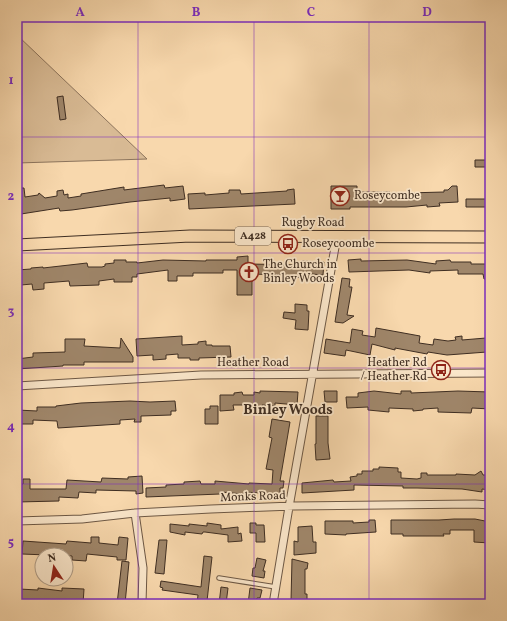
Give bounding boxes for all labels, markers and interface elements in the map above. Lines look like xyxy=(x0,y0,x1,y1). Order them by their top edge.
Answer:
text: A xyxy=(75,4,85,22)
text: B xyxy=(192,4,201,22)
text: C xyxy=(307,4,315,22)
text: D xyxy=(422,4,432,22)
text: 1 xyxy=(8,72,14,90)
bar icon: Roseycombe xyxy=(329,185,351,207)
text: 2 xyxy=(8,188,15,206)
place label: Roseycombe xyxy=(354,188,420,204)
street label: Rugby Road xyxy=(281,215,345,231)
road number: A428 xyxy=(235,227,271,245)
bus stop icon: Roseycoombe xyxy=(277,233,299,255)
place label: Roseycoombe xyxy=(302,236,375,252)
place label: The Church in Binley Woods xyxy=(263,257,337,287)
church icon: The Church in Binley Woods xyxy=(238,261,260,283)
text: 3 xyxy=(8,303,15,321)
street label: Heather Road xyxy=(217,355,289,371)
place label: Heather Rd / Heather Rd xyxy=(360,355,427,385)
bus stop icon: Heather Rd / Heather Rd xyxy=(430,359,452,381)
district label: Binley Woods xyxy=(243,401,333,420)
text: 4 xyxy=(7,418,15,436)
street label: Monks Road xyxy=(220,488,286,506)
text: 5 xyxy=(8,534,14,552)
north arrow xyxy=(34,547,74,587)
text: N xyxy=(47,551,58,567)

